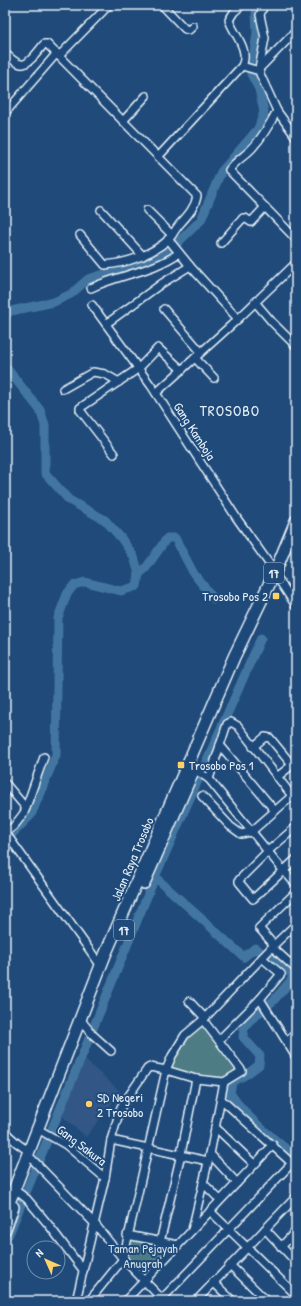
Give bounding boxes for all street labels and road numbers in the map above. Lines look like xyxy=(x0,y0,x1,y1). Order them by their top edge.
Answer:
street label: Gang Kamboja xyxy=(170,399,220,463)
road number: 17 xyxy=(264,563,284,583)
street label: Jalan Raya Trosobo xyxy=(106,814,158,904)
road number: 17 xyxy=(114,920,134,940)
street label: Gang Sakura xyxy=(54,1120,110,1170)

